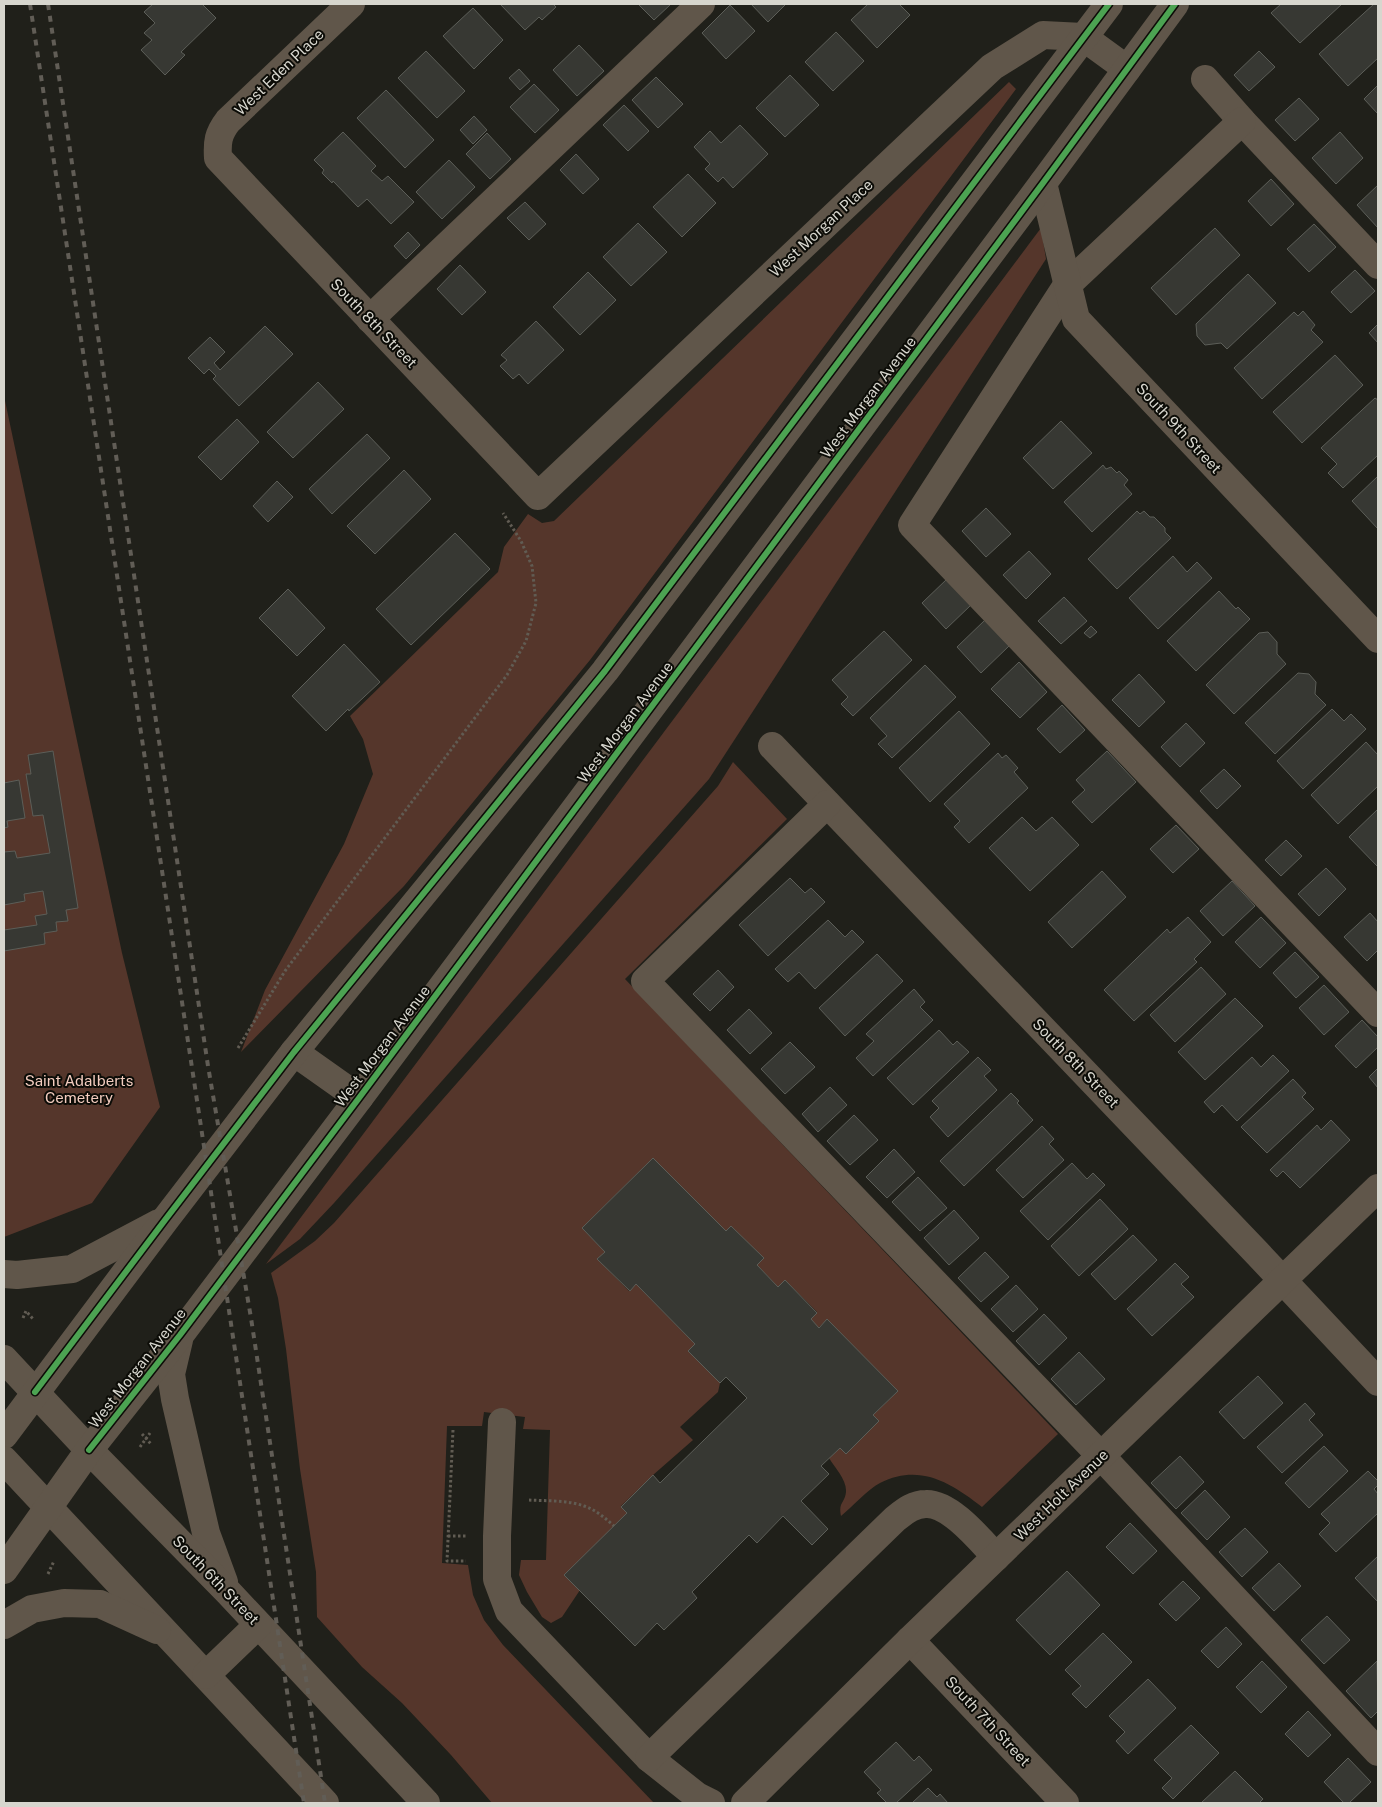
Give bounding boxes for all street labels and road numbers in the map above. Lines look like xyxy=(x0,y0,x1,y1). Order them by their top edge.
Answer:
street label: West Eden Place xyxy=(231,25,327,119)
street label: West Morgan Place xyxy=(766,176,876,280)
street label: South 8th Street xyxy=(327,275,421,371)
street label: West Morgan Avenue xyxy=(817,333,919,461)
street label: South 9th Street xyxy=(1133,380,1225,477)
street label: West Morgan Avenue xyxy=(574,658,676,786)
street label: West Morgan Avenue xyxy=(331,982,433,1110)
street label: South 8th Street xyxy=(1029,1015,1123,1111)
street label: West Morgan Avenue xyxy=(85,1305,189,1431)
street label: West Holt Avenue xyxy=(1011,1446,1111,1544)
street label: South 6th Street xyxy=(169,1532,263,1628)
street label: South 7th Street xyxy=(942,1673,1034,1769)

